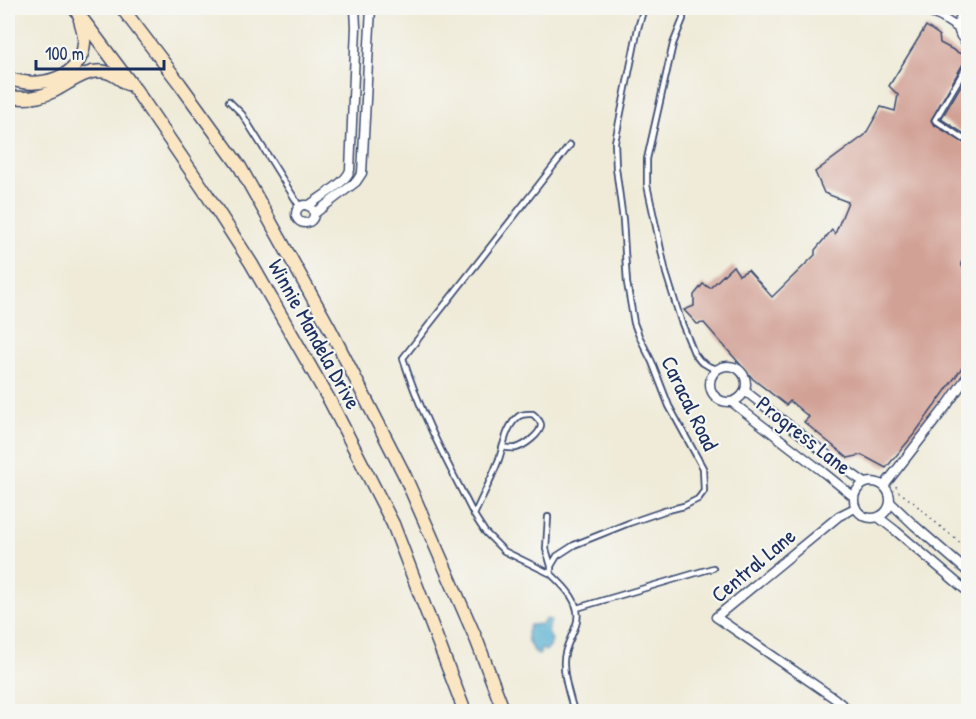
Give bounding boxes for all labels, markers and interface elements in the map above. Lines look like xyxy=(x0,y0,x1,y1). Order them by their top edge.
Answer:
scale bar xyxy=(36,33,164,71)
text: 100 m xyxy=(45,41,84,66)
street label: Winnie Mandela Drive xyxy=(261,254,369,415)
street label: Caracal Road xyxy=(654,351,726,456)
street label: Progress Lane xyxy=(750,389,858,482)
street label: Central Lane xyxy=(704,521,802,609)

